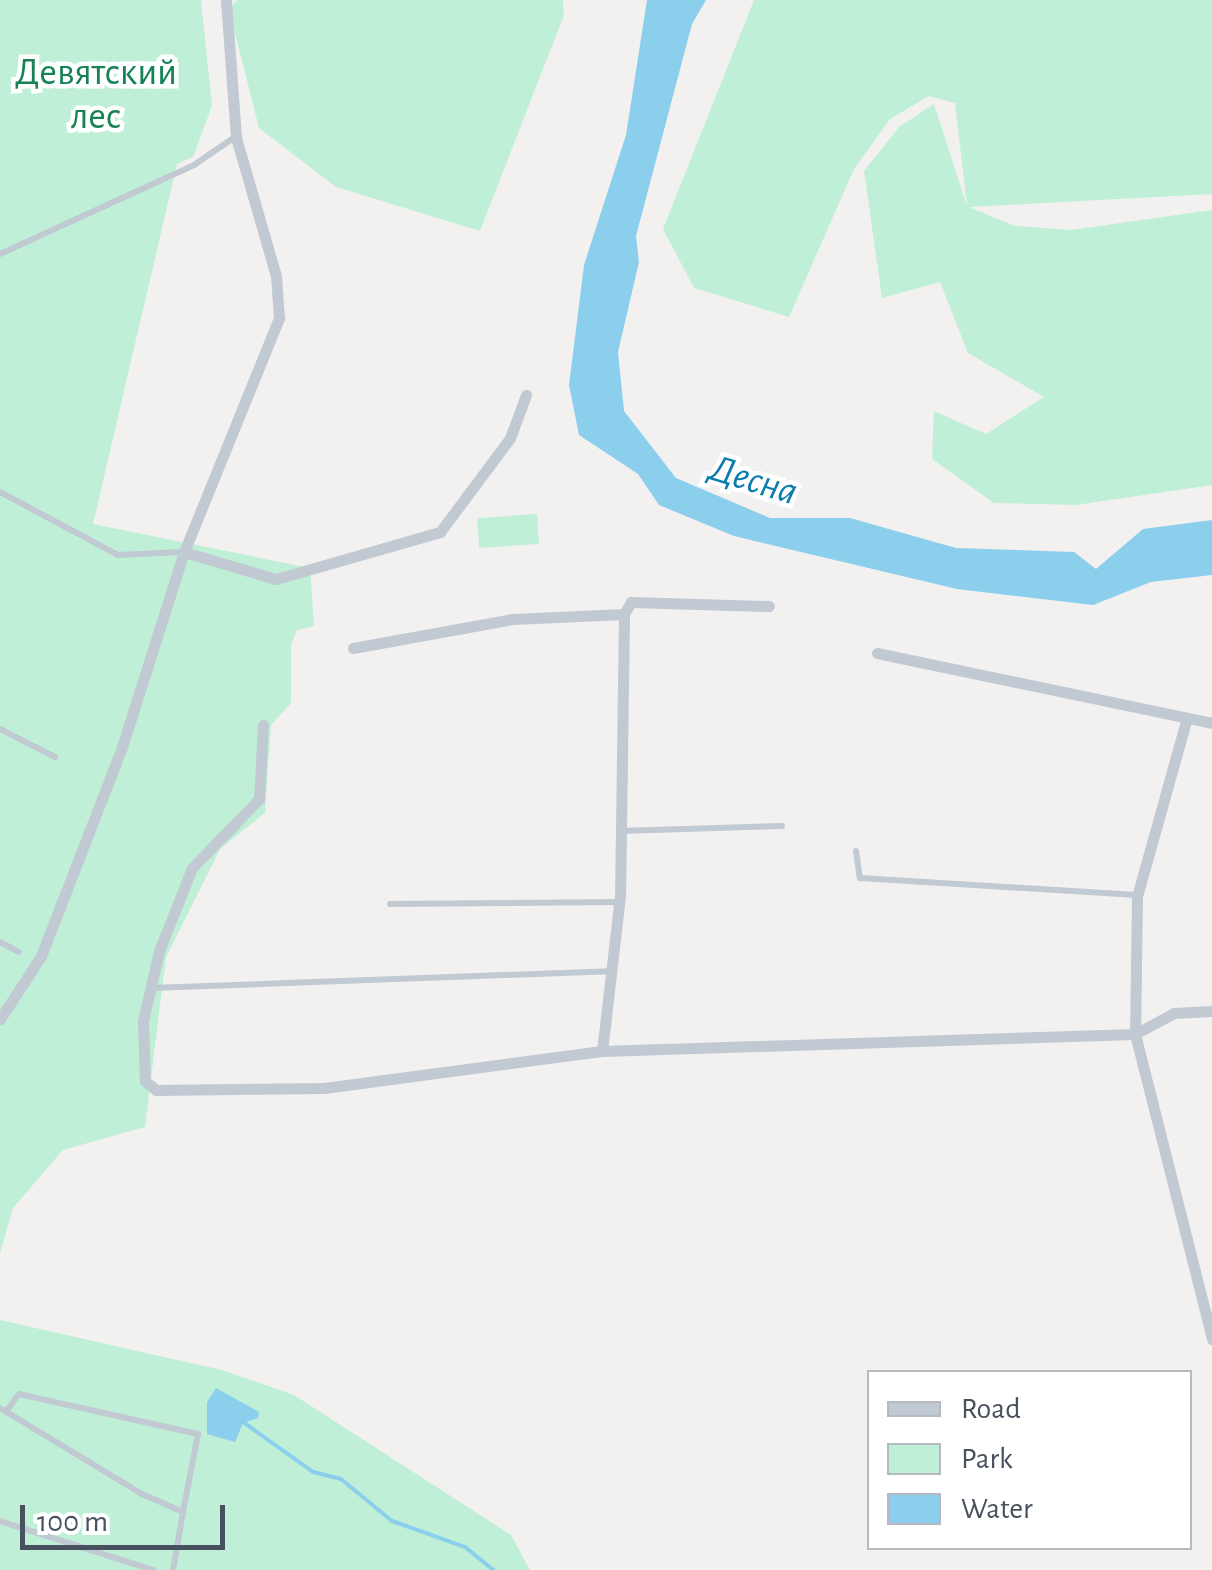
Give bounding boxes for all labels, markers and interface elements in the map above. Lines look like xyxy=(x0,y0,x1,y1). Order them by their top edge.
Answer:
park label: Девятский лес xyxy=(15,51,177,140)
water label: Десна xyxy=(703,444,803,516)
legend xyxy=(867,1370,1192,1550)
text: Road xyxy=(961,1394,1021,1424)
text: Park xyxy=(961,1444,1013,1474)
scale bar xyxy=(25,1485,230,1547)
text: Water xyxy=(961,1494,1033,1524)
text: 100 m xyxy=(37,1507,108,1537)

